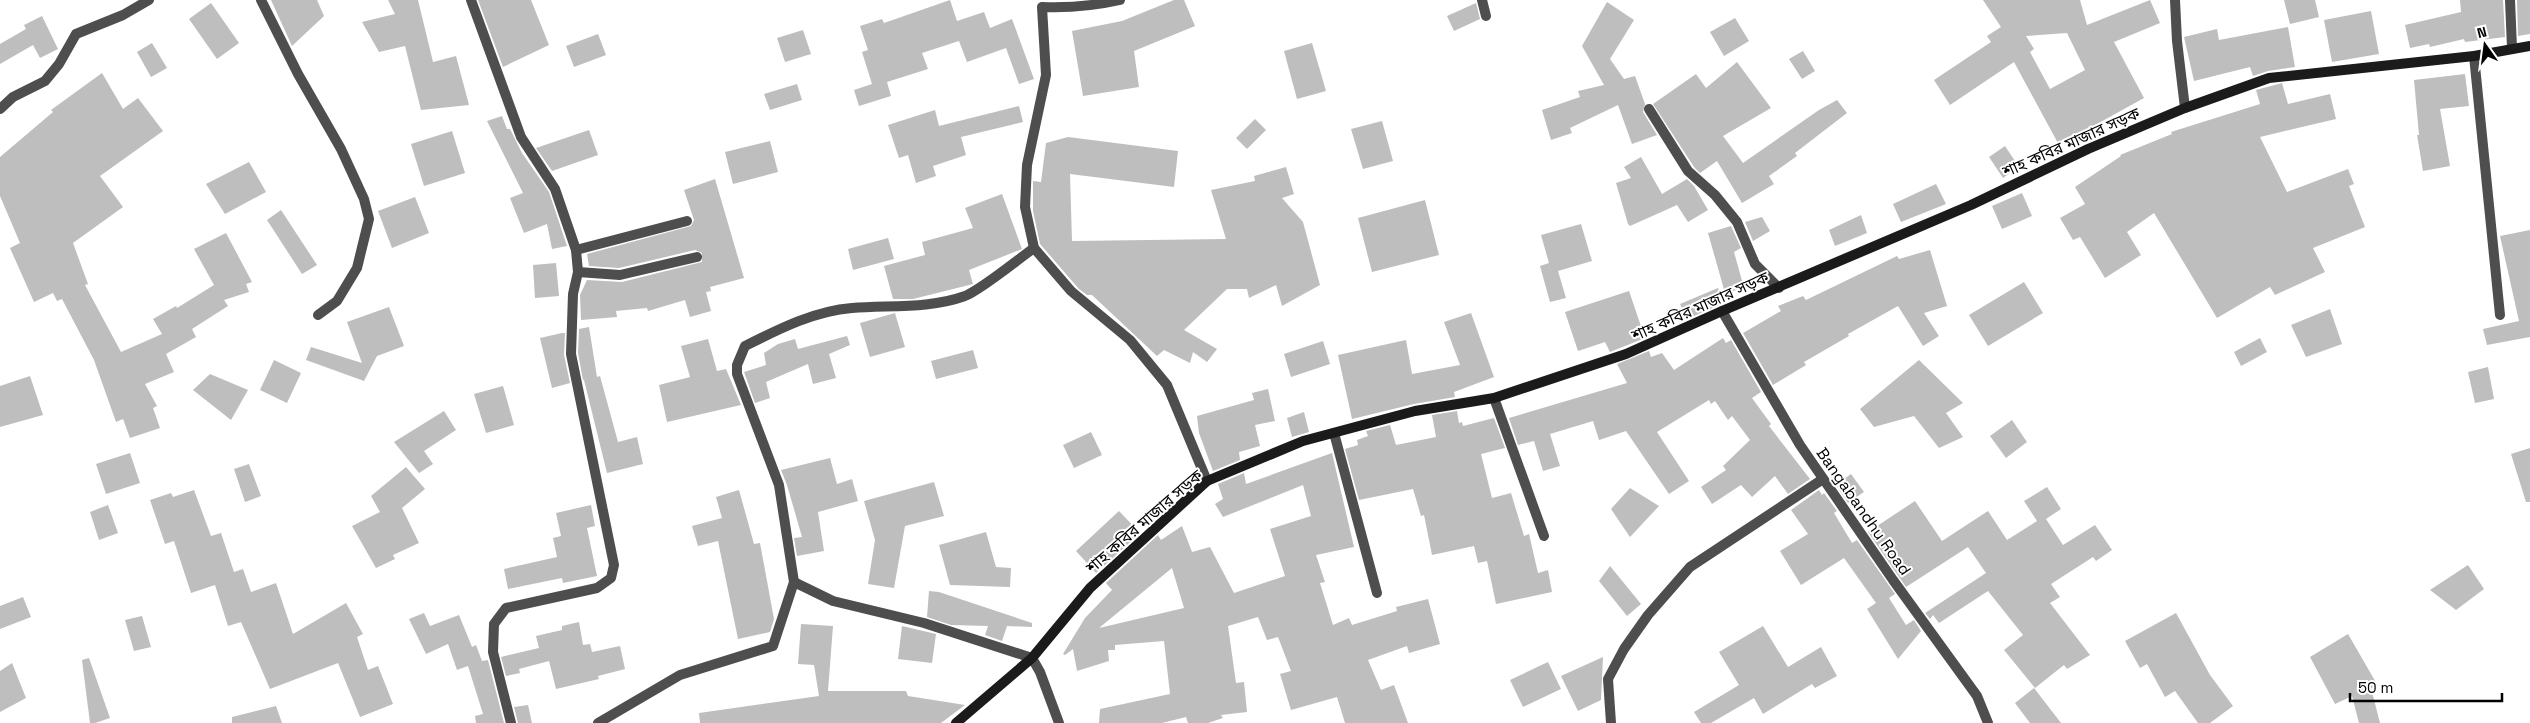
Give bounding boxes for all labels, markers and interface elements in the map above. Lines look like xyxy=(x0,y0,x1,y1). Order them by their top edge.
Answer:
north arrow xyxy=(2460,20,2510,70)
text: N xyxy=(2475,23,2489,42)
street label: শাহ কবির মাজার সড়ক xyxy=(1998,102,2144,183)
street label: শাহ কবির মাজার সড়ক xyxy=(1627,266,1773,347)
street label: Bangabandhu Road xyxy=(1812,443,1916,579)
street label: শাহ কবির মাজার সড়ক xyxy=(1081,464,1208,579)
scale bar xyxy=(2350,670,2502,702)
text: 50 m xyxy=(2358,678,2393,697)

